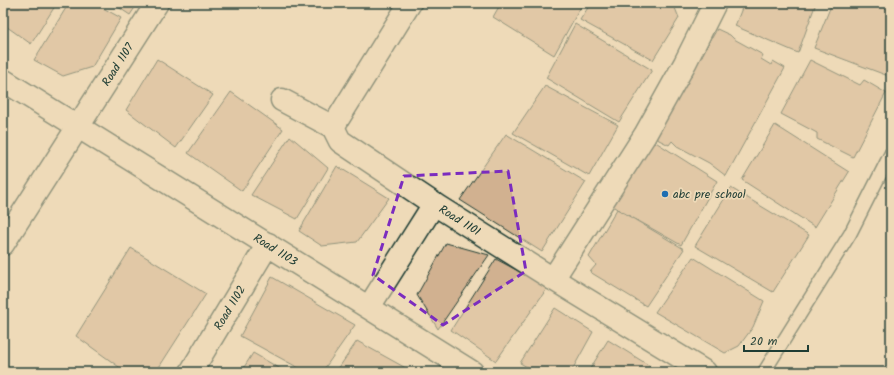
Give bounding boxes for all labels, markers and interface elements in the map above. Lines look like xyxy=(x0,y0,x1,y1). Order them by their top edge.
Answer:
street label: Road 1107 xyxy=(97,39,139,90)
place label: abc pre school xyxy=(673,185,746,204)
marker: abc pre school xyxy=(660,189,670,199)
street label: Road 1101 xyxy=(435,200,484,241)
street label: Road 1103 xyxy=(249,229,301,271)
street label: Road 1102 xyxy=(209,282,251,334)
scale bar xyxy=(744,327,808,353)
text: 20 m xyxy=(750,332,778,351)

